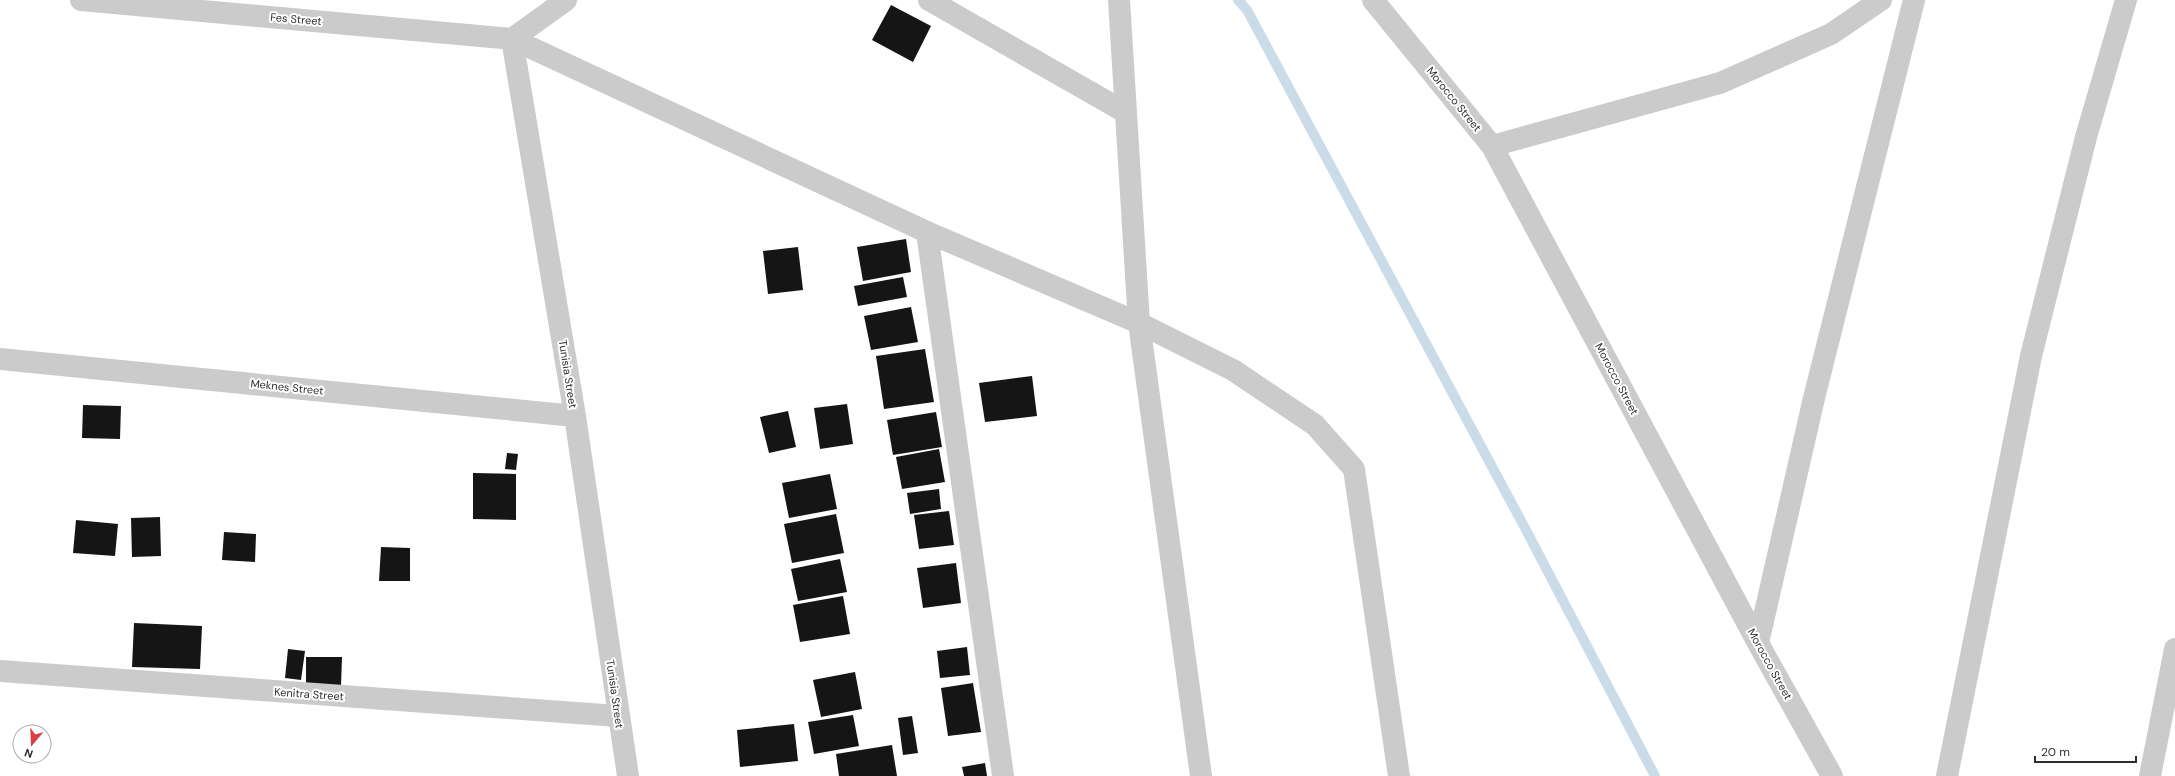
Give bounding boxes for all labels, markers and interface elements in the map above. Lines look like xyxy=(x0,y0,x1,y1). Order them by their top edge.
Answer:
street label: Fes Street xyxy=(270,10,322,28)
street label: Morocco Street xyxy=(1424,64,1484,134)
street label: Tunisia Street xyxy=(556,339,580,409)
street label: Morocco Street xyxy=(1592,341,1642,417)
street label: Meknes Street xyxy=(250,376,324,398)
street label: Morocco Street xyxy=(1745,626,1795,702)
street label: Tunisia Street xyxy=(603,659,627,729)
street label: Kenitra Street xyxy=(274,685,344,703)
north arrow xyxy=(12,724,52,764)
scale bar xyxy=(2035,738,2136,764)
text: 20 m xyxy=(2041,744,2070,760)
text: N xyxy=(23,746,35,761)

